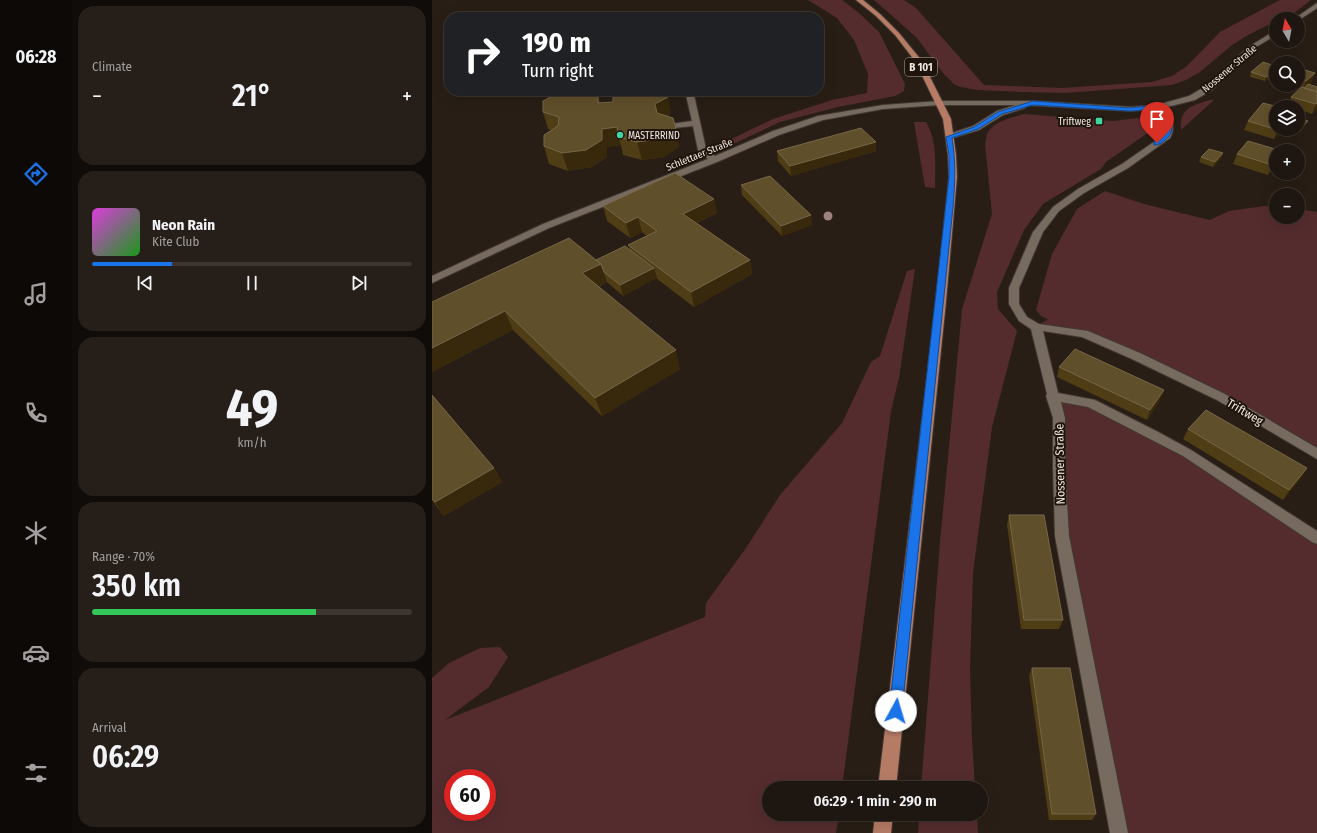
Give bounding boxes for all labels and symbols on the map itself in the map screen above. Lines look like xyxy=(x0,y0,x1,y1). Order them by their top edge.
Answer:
north arrow xyxy=(1269,12,1305,48)
street label: Nossener Straße xyxy=(1200,42,1259,95)
road number: B 101 xyxy=(905,58,937,76)
pin xyxy=(1140,102,1174,143)
place label: Triftweg xyxy=(1058,116,1091,128)
marker: Triftweg xyxy=(1094,116,1104,126)
marker: MASTERRIND xyxy=(615,130,625,140)
place label: MASTERRIND xyxy=(628,130,680,142)
street label: Schlettaer Straße xyxy=(664,136,734,174)
street label: Triftweg xyxy=(1224,396,1266,428)
street label: Nossener Straße xyxy=(1052,423,1068,505)
position arrow xyxy=(875,690,917,732)
speed limit sign: 60 xyxy=(444,769,496,821)

